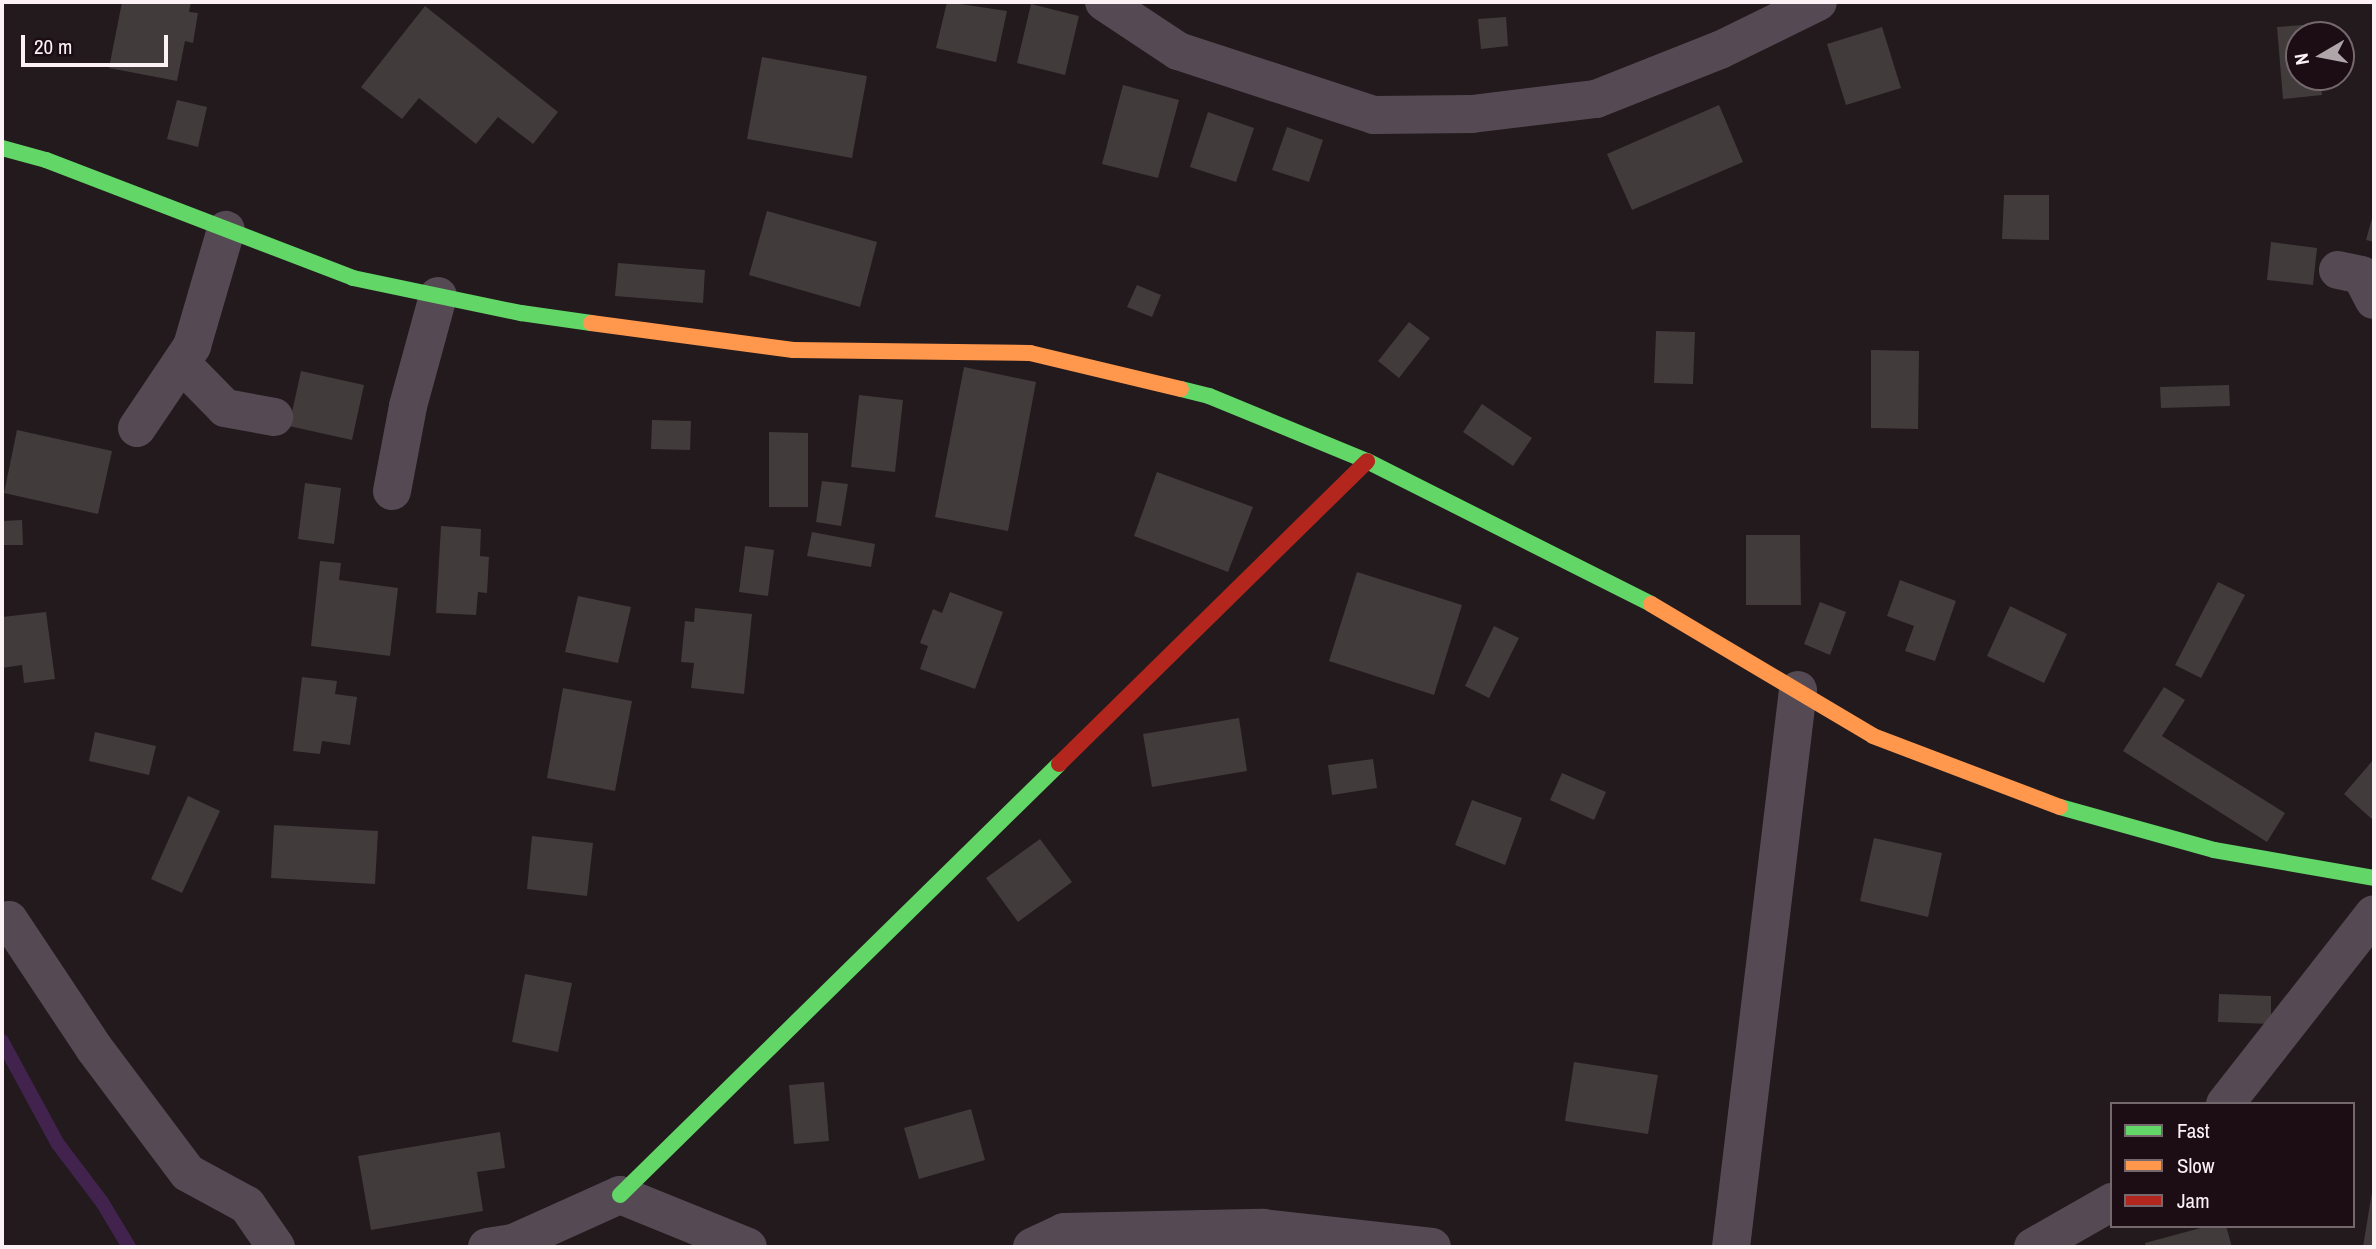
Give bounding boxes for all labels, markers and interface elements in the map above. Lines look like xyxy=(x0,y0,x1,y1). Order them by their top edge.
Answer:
scale bar xyxy=(24,21,172,65)
north arrow xyxy=(2285,21,2355,91)
text: 20 m xyxy=(34,32,72,61)
text: N xyxy=(2288,52,2315,67)
legend xyxy=(2110,1102,2355,1228)
text: Fast xyxy=(2177,1116,2210,1145)
text: Slow xyxy=(2177,1151,2214,1180)
text: Jam xyxy=(2177,1186,2210,1215)

